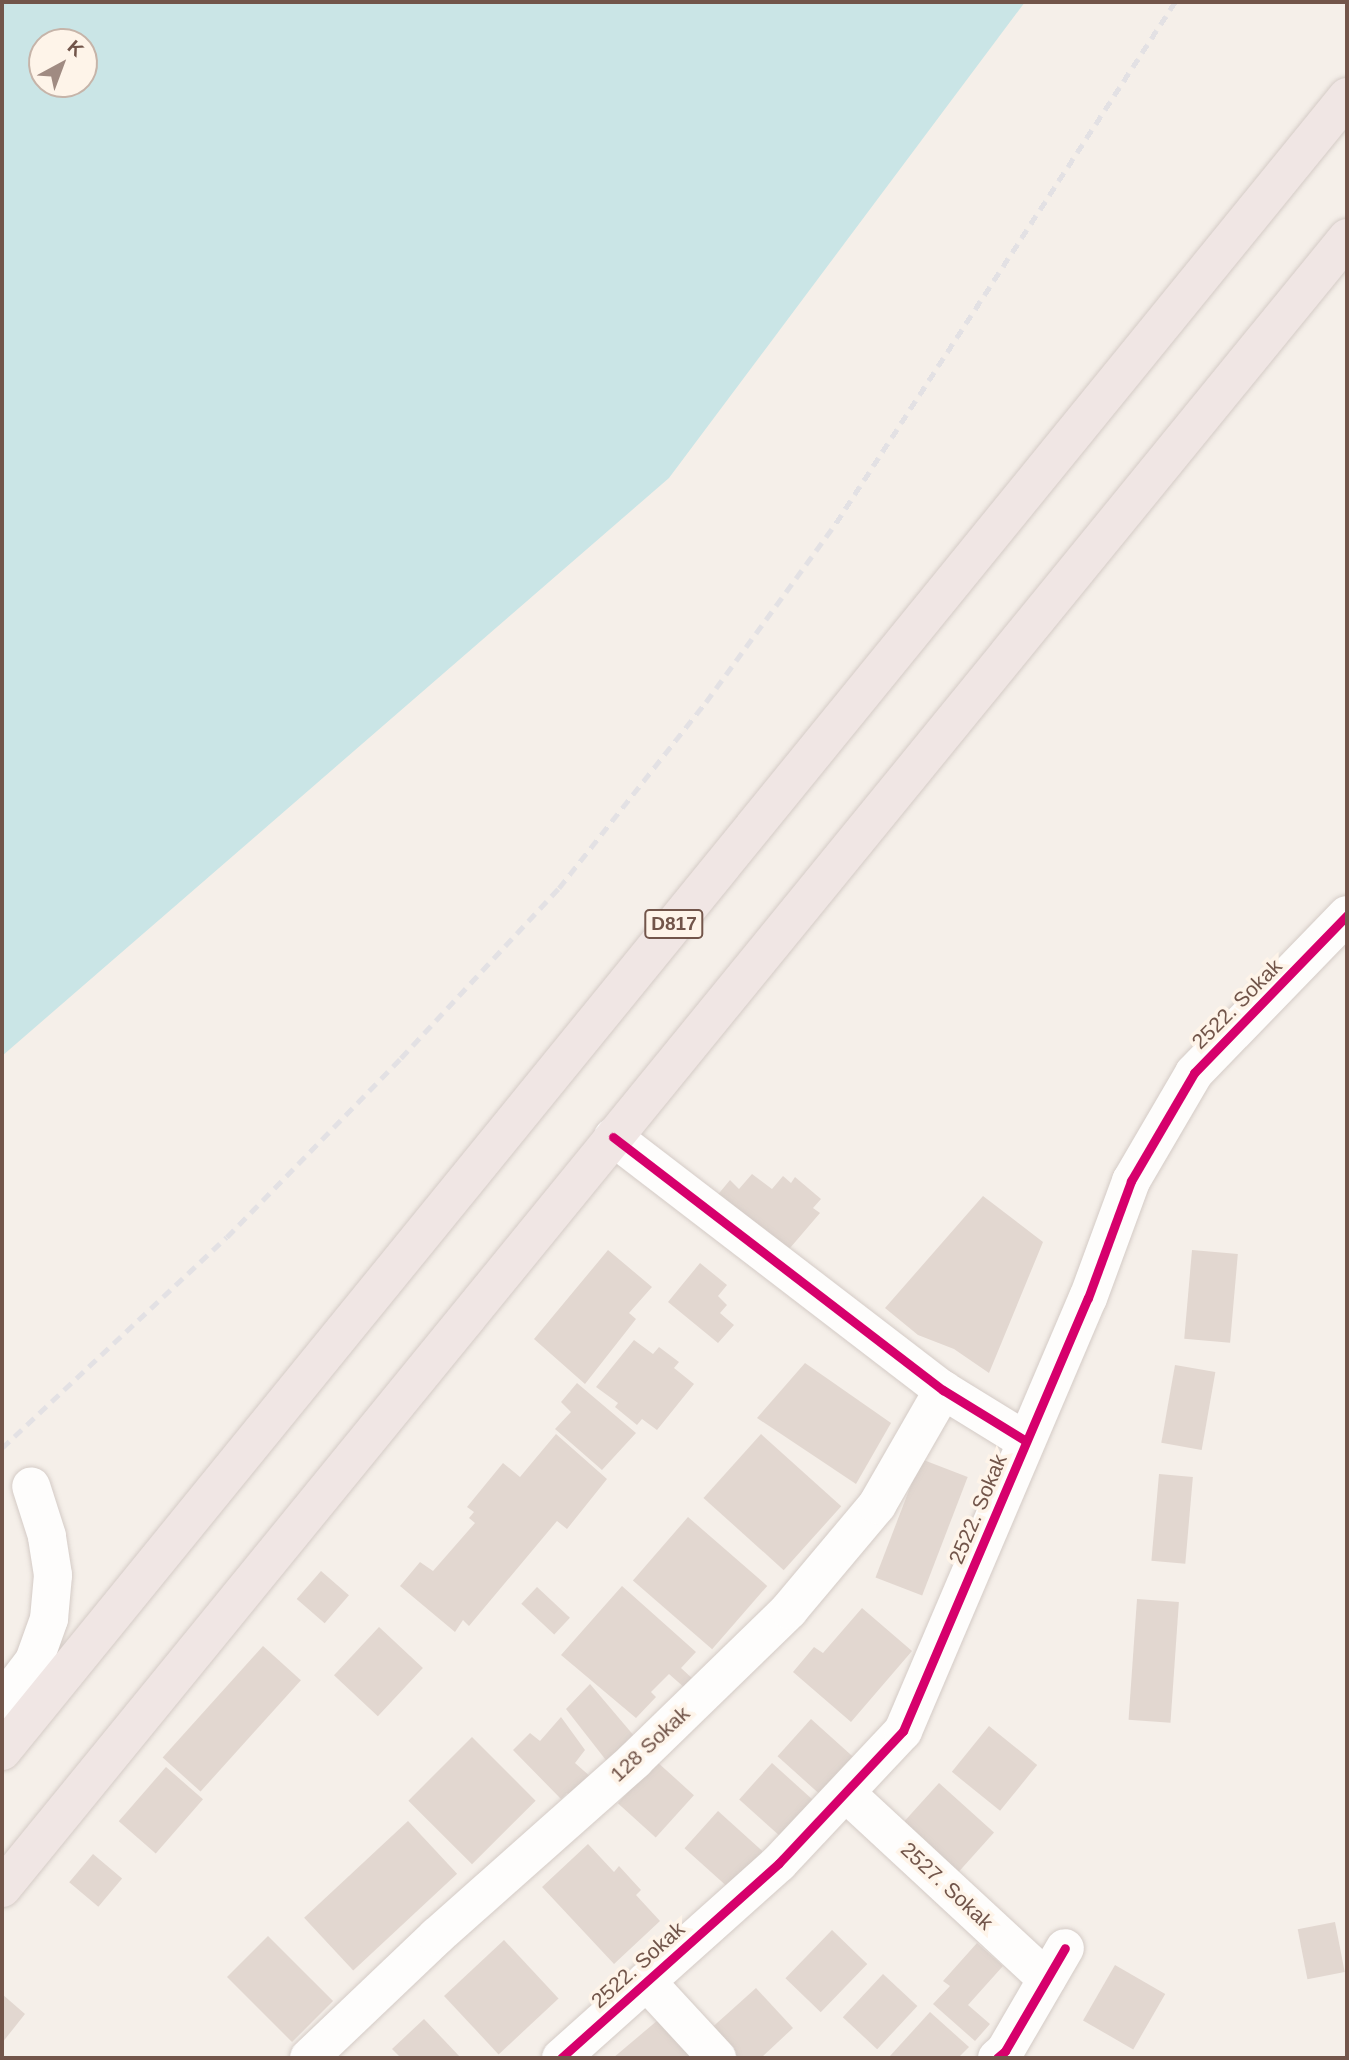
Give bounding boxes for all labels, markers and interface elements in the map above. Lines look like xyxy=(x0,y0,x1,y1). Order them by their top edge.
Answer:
north arrow xyxy=(28,28,98,98)
text: K xyxy=(64,36,88,61)
road number: D817 xyxy=(644,908,704,940)
street label: 2522. Sokak xyxy=(1187,954,1287,1054)
street label: 2522. Sokak xyxy=(944,1450,1012,1568)
street label: 128 Sokak xyxy=(605,1701,695,1787)
street label: 2527. Sokak xyxy=(896,1837,998,1935)
street label: 2522. Sokak xyxy=(586,1917,690,2013)

